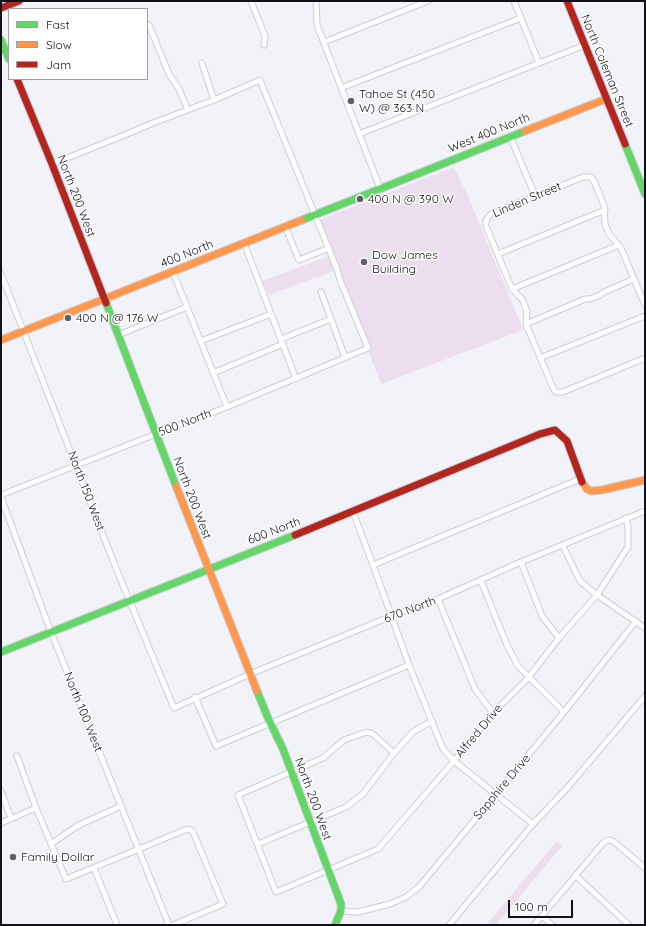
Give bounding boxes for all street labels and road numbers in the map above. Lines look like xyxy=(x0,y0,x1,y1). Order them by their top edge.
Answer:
street label: North Coleman Street xyxy=(578,12,636,130)
street label: West 400 North xyxy=(446,110,532,156)
street label: North 200 West xyxy=(54,153,98,239)
street label: Linden Street xyxy=(491,179,563,221)
street label: 400 North xyxy=(159,237,215,271)
street label: 500 North xyxy=(156,406,214,440)
street label: North 150 West xyxy=(64,449,108,533)
street label: North 200 West xyxy=(170,455,214,541)
street label: 600 North xyxy=(246,514,302,548)
street label: 670 North xyxy=(382,594,438,626)
street label: North 100 West xyxy=(60,670,106,754)
street label: Alfred Drive xyxy=(452,701,506,761)
street label: Sapphire Drive xyxy=(470,751,534,823)
street label: North 200 West xyxy=(291,756,335,842)

